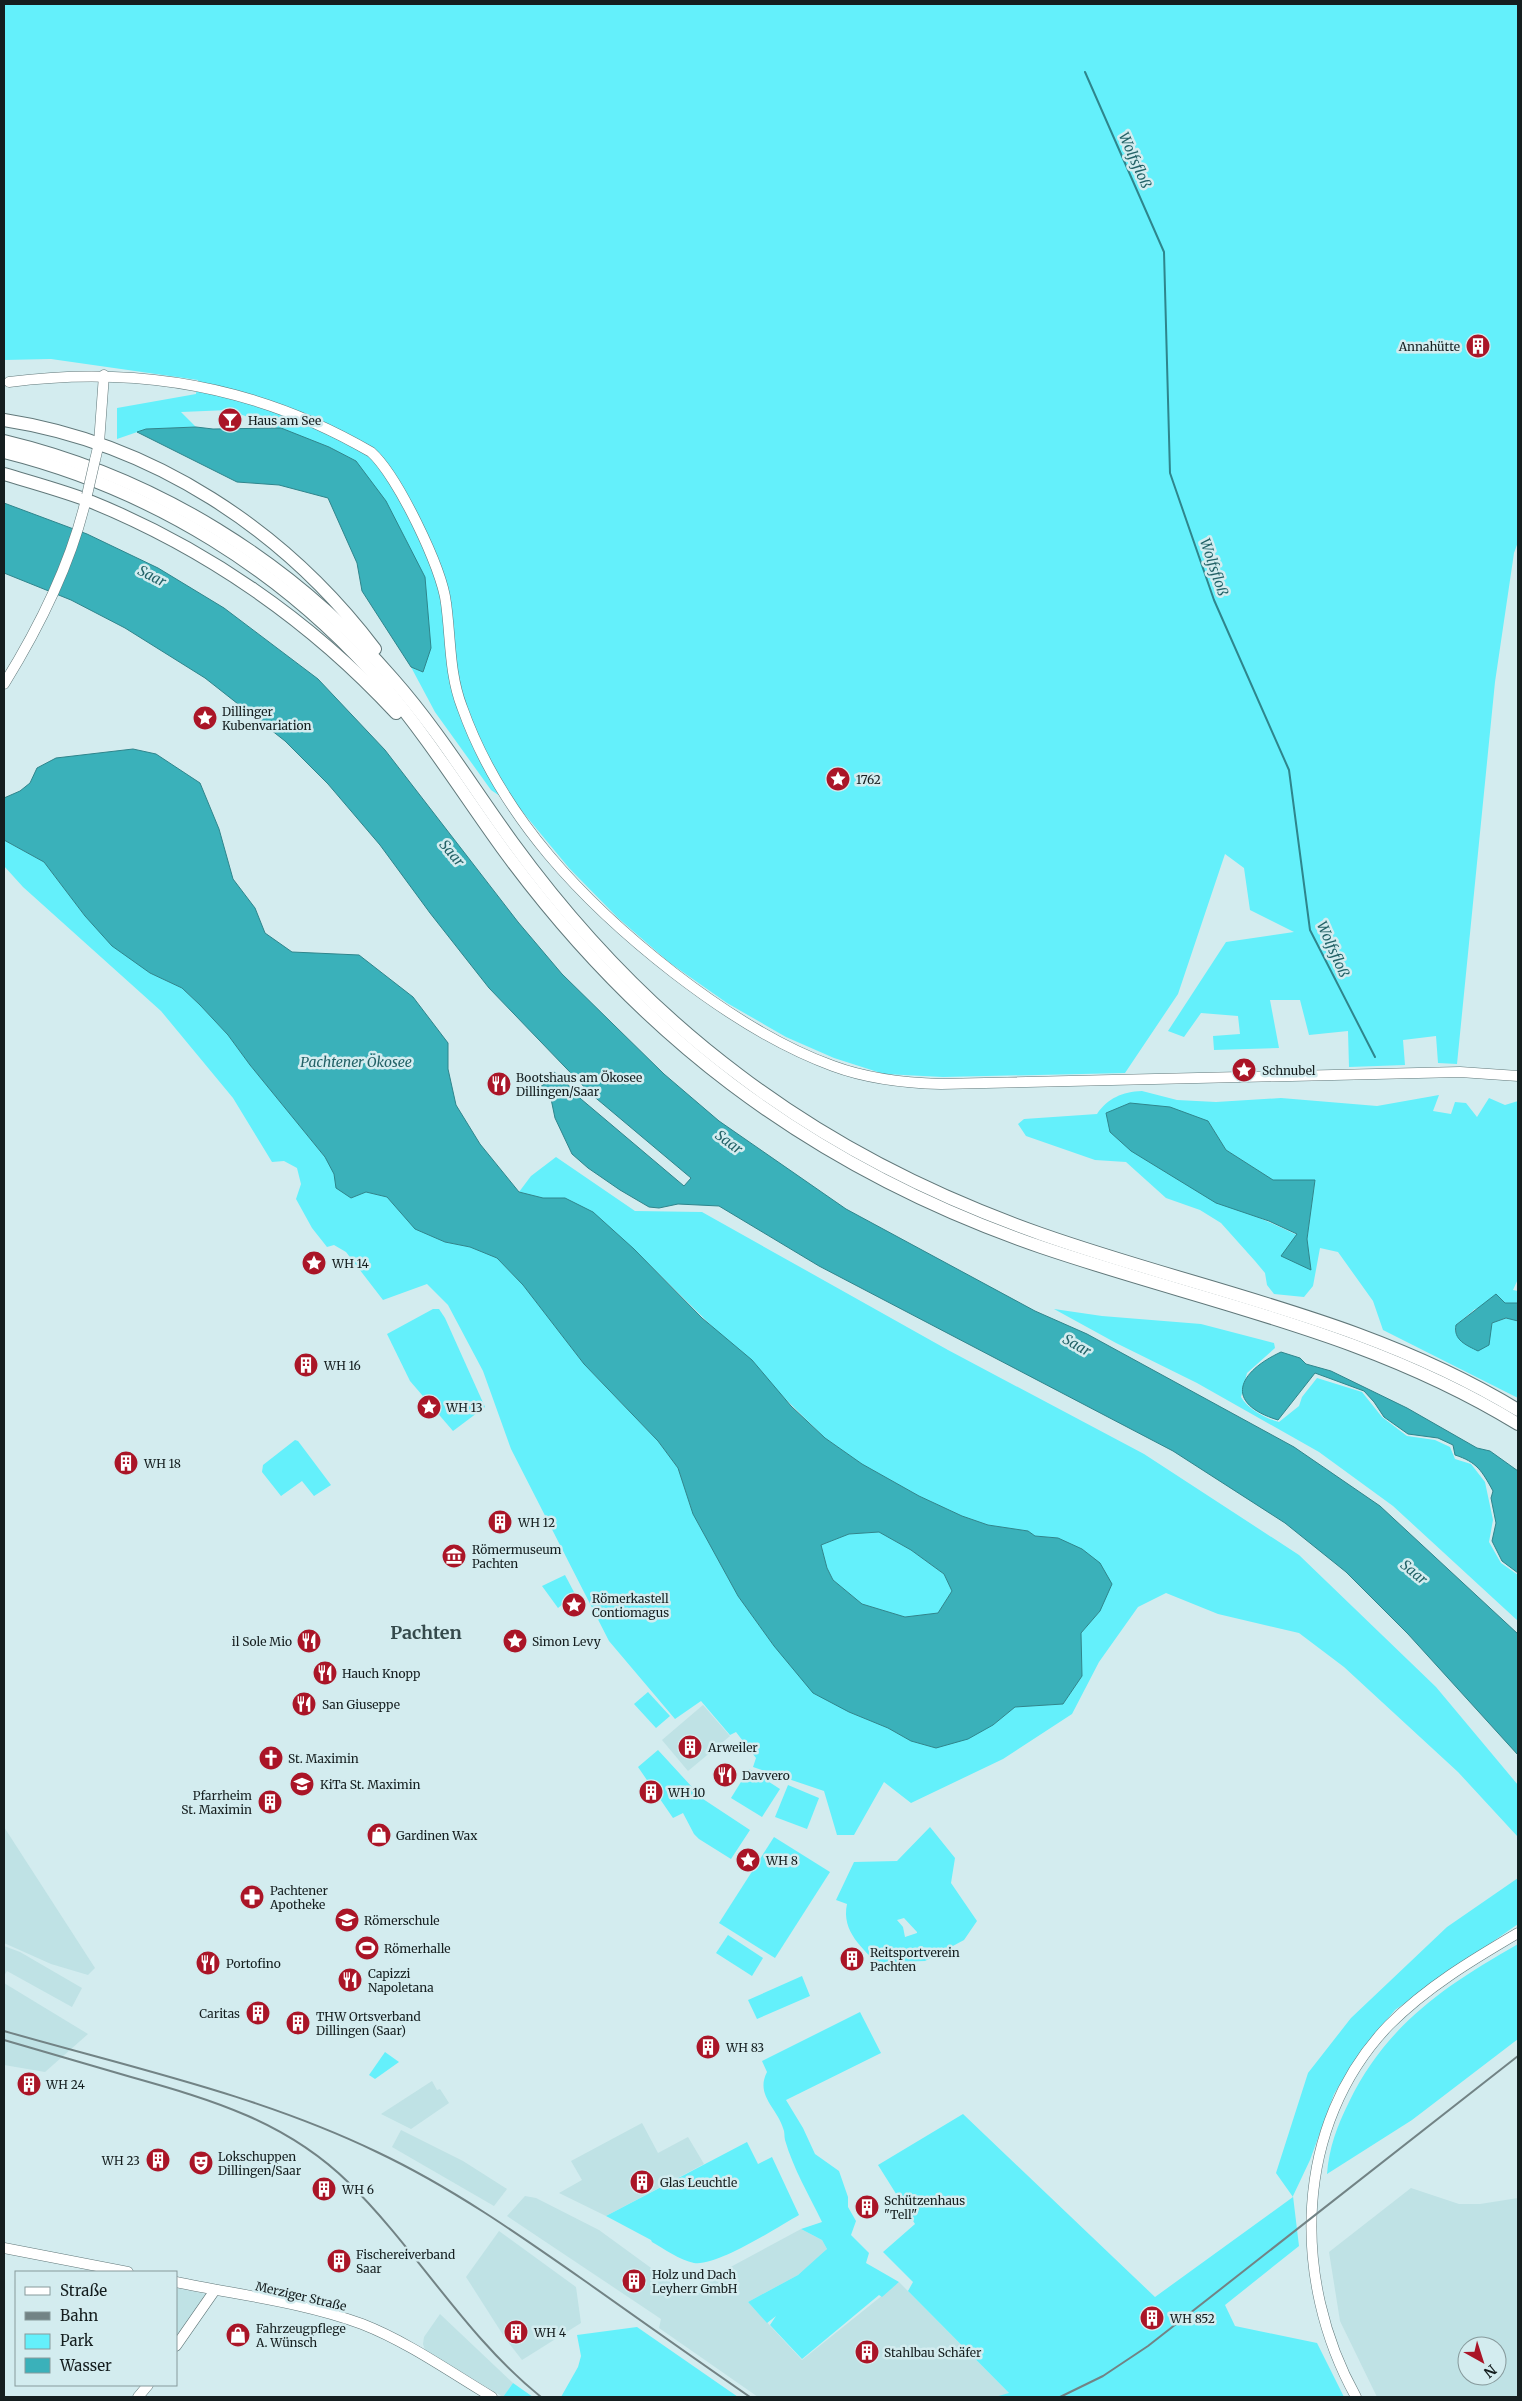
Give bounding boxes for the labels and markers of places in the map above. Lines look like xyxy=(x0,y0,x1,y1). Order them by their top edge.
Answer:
building icon: Annahütte xyxy=(1465,333,1491,359)
place label: Annahütte xyxy=(1398,339,1460,354)
bar icon: Haus am See xyxy=(217,407,243,433)
place label: Haus am See xyxy=(248,413,321,428)
place label: Dillinger Kubenvariation xyxy=(222,704,311,733)
place icon: Dillinger Kubenvariation xyxy=(192,705,218,731)
place icon: 1762 xyxy=(825,766,851,792)
place label: 1762 xyxy=(856,772,881,787)
place icon: Schnubel xyxy=(1231,1057,1257,1083)
place label: Schnubel xyxy=(1262,1063,1316,1078)
place label: Bootshaus am Ökosee Dillingen/Saar xyxy=(516,1070,642,1099)
restaurant icon: Bootshaus am Ökosee Dillingen/Saar xyxy=(486,1071,512,1097)
place icon: WH 14 xyxy=(301,1250,327,1276)
place label: WH 14 xyxy=(331,1256,369,1271)
building icon: WH 16 xyxy=(293,1352,319,1378)
place label: WH 16 xyxy=(323,1358,361,1373)
place icon: WH 13 xyxy=(416,1394,442,1420)
place label: WH 13 xyxy=(445,1400,483,1415)
building icon: WH 18 xyxy=(113,1450,139,1476)
place label: WH 18 xyxy=(143,1456,181,1471)
building icon: WH 12 xyxy=(487,1509,513,1535)
place label: WH 12 xyxy=(517,1515,555,1530)
place label: Römermuseum Pachten xyxy=(472,1542,562,1571)
museum icon: Römermuseum Pachten xyxy=(441,1543,467,1569)
place label: Römerkastell Contiomagus xyxy=(592,1591,669,1620)
place icon: Römerkastell Contiomagus xyxy=(561,1592,587,1618)
restaurant icon: il Sole Mio xyxy=(296,1628,322,1654)
place icon: Simon Levy xyxy=(502,1628,528,1654)
place label: il Sole Mio xyxy=(232,1634,292,1649)
place label: Simon Levy xyxy=(532,1634,601,1649)
restaurant icon: Hauch Knopp xyxy=(312,1660,338,1686)
place label: Hauch Knopp xyxy=(342,1666,420,1681)
restaurant icon: San Giuseppe xyxy=(291,1691,317,1717)
place label: San Giuseppe xyxy=(322,1697,400,1712)
building icon: Arweiler xyxy=(677,1734,703,1760)
place label: Arweiler xyxy=(707,1740,758,1755)
church icon: St. Maximin xyxy=(258,1745,284,1771)
place label: St. Maximin xyxy=(288,1751,359,1766)
restaurant icon: Davvero xyxy=(712,1762,738,1788)
place label: Davvero xyxy=(742,1768,790,1783)
school or university icon: KiTa St. Maximin xyxy=(289,1771,315,1797)
place label: KiTa St. Maximin xyxy=(320,1777,421,1792)
building icon: WH 10 xyxy=(638,1779,664,1805)
place label: WH 10 xyxy=(667,1785,706,1800)
place label: Pfarrheim St. Maximin xyxy=(181,1788,252,1817)
building icon: Pfarrheim St. Maximin xyxy=(257,1789,283,1815)
shop icon: Gardinen Wax xyxy=(366,1822,392,1848)
place label: Gardinen Wax xyxy=(396,1828,478,1843)
place icon: WH 8 xyxy=(735,1847,761,1873)
place label: WH 8 xyxy=(765,1853,798,1868)
place label: Pachtener Apotheke xyxy=(269,1883,329,1912)
pharmacy icon: Pachtener Apotheke xyxy=(239,1884,265,1910)
school or university icon: Römerschule xyxy=(334,1907,360,1933)
place label: Römerschule xyxy=(364,1913,440,1928)
sports icon: Römerhalle xyxy=(354,1935,380,1961)
place label: Römerhalle xyxy=(384,1941,451,1956)
place label: Reitsportverein Pachten xyxy=(870,1945,960,1974)
building icon: Reitsportverein Pachten xyxy=(839,1946,865,1972)
restaurant icon: Portofino xyxy=(195,1950,221,1976)
place label: Portofino xyxy=(226,1956,281,1971)
place label: Capizzi Napoletana xyxy=(368,1966,434,1995)
restaurant icon: Capizzi Napoletana xyxy=(337,1967,363,1993)
building icon: Caritas xyxy=(245,2000,271,2026)
place label: Caritas xyxy=(199,2006,240,2021)
place label: THW Ortsverband Dillingen (Saar) xyxy=(316,2009,421,2038)
building icon: THW Ortsverband Dillingen (Saar) xyxy=(285,2010,311,2036)
building icon: WH 83 xyxy=(695,2034,721,2060)
place label: WH 83 xyxy=(725,2040,764,2055)
building icon: WH 24 xyxy=(16,2071,42,2097)
place label: WH 24 xyxy=(45,2077,85,2092)
building icon: WH 23 xyxy=(145,2147,171,2173)
place label: Lokschuppen Dillingen/Saar xyxy=(218,2149,302,2178)
theatre icon: Lokschuppen Dillingen/Saar xyxy=(188,2150,214,2176)
place label: WH 23 xyxy=(101,2153,140,2168)
building icon: Glas Leuchtle xyxy=(629,2169,655,2195)
place label: Glas Leuchtle xyxy=(660,2175,737,2190)
building icon: WH 6 xyxy=(311,2176,337,2202)
place label: WH 6 xyxy=(341,2182,374,2197)
place label: Schützenhaus "Tell" xyxy=(884,2193,965,2222)
building icon: Schützenhaus "Tell" xyxy=(854,2194,880,2220)
place label: Fischereiverband Saar xyxy=(356,2247,455,2276)
building icon: Fischereiverband Saar xyxy=(326,2248,352,2274)
place label: Holz und Dach Leyherr GmbH xyxy=(652,2267,738,2296)
building icon: Holz und Dach Leyherr GmbH xyxy=(621,2268,647,2294)
building icon: WH 852 xyxy=(1139,2305,1165,2331)
place label: WH 852 xyxy=(1169,2311,1215,2326)
building icon: WH 4 xyxy=(503,2319,529,2345)
place label: Fahrzeugpflege A. Wünsch xyxy=(255,2321,346,2350)
shop icon: Fahrzeugpflege A. Wünsch xyxy=(225,2322,251,2348)
place label: WH 4 xyxy=(533,2325,567,2340)
building icon: Stahlbau Schäfer xyxy=(854,2339,880,2365)
place label: Stahlbau Schäfer xyxy=(884,2345,982,2360)

